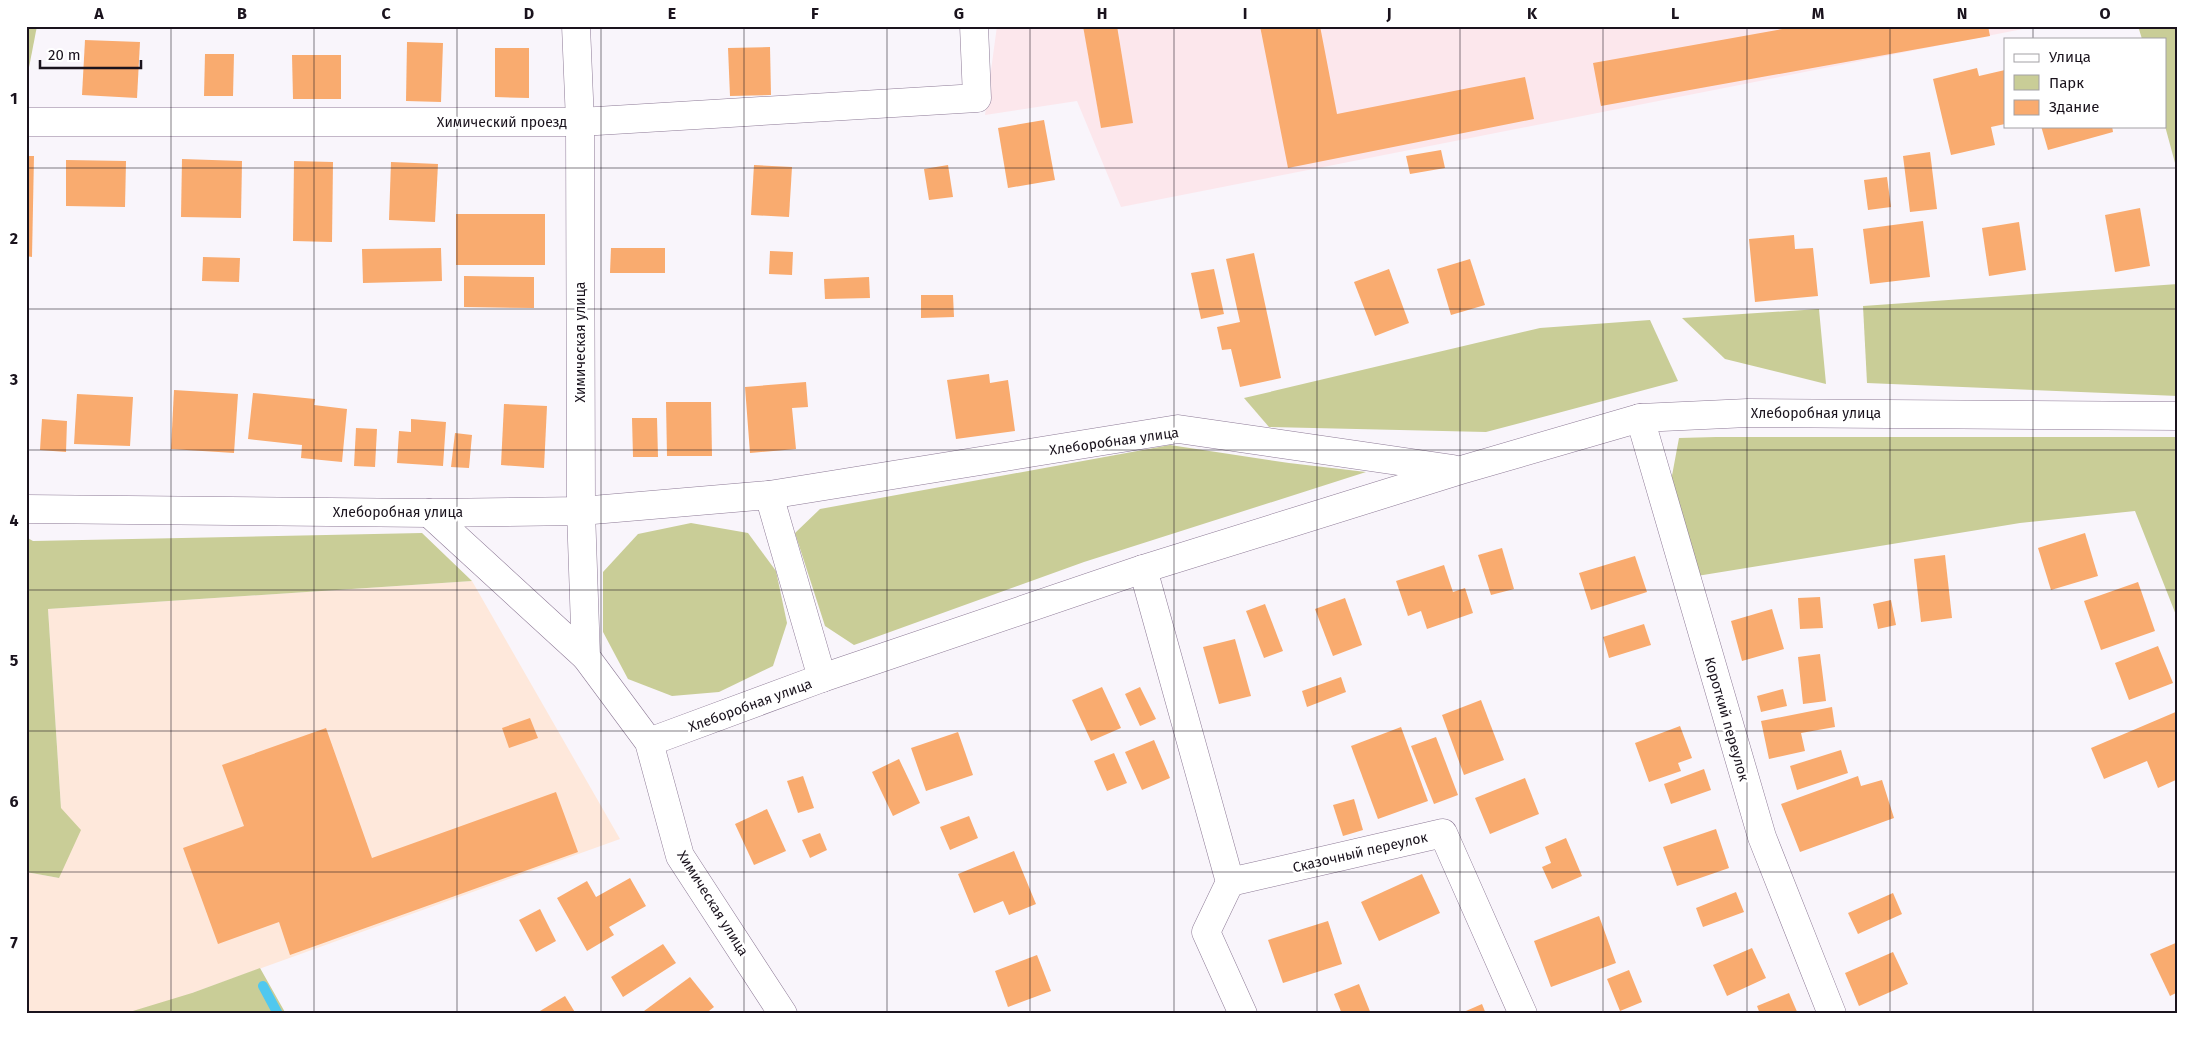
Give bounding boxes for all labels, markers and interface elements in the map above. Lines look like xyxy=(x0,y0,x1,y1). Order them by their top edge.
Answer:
text: A xyxy=(93,4,104,23)
text: B xyxy=(237,4,247,23)
text: C xyxy=(381,4,391,23)
text: D xyxy=(524,4,534,23)
text: E xyxy=(668,4,676,23)
text: F xyxy=(811,4,819,23)
text: G xyxy=(954,4,964,23)
text: H xyxy=(1097,4,1107,23)
text: I xyxy=(1243,4,1247,23)
text: J xyxy=(1385,4,1392,23)
text: K xyxy=(1527,4,1538,23)
text: L xyxy=(1671,4,1679,23)
text: M xyxy=(1812,4,1825,23)
text: N xyxy=(1957,4,1967,23)
text: O xyxy=(2099,4,2111,23)
scale bar xyxy=(40,38,141,70)
legend xyxy=(2004,38,2166,128)
text: 20 m xyxy=(48,46,81,64)
text: Улица xyxy=(2049,48,2091,66)
text: Парк xyxy=(2049,74,2084,92)
text: 1 xyxy=(10,89,18,108)
text: Здание xyxy=(2049,98,2099,116)
street label: Химический проезд xyxy=(437,114,567,131)
text: 2 xyxy=(10,229,18,248)
street label: Химическая улица xyxy=(572,282,589,402)
text: 3 xyxy=(9,370,18,389)
street label: Хлеборобная улица xyxy=(1751,405,1881,422)
street label: Хлеборобная улица xyxy=(1048,424,1180,459)
street label: Хлеборобная улица xyxy=(333,504,463,521)
text: 4 xyxy=(9,511,19,530)
text: 5 xyxy=(10,651,19,670)
street label: Короткий переулок xyxy=(1701,655,1753,784)
street label: Хлеборобная улица xyxy=(686,675,814,736)
text: 6 xyxy=(9,792,19,811)
street label: Сказочный переулок xyxy=(1291,829,1430,876)
street label: Химическая улица xyxy=(673,847,752,959)
text: 7 xyxy=(10,933,18,952)

